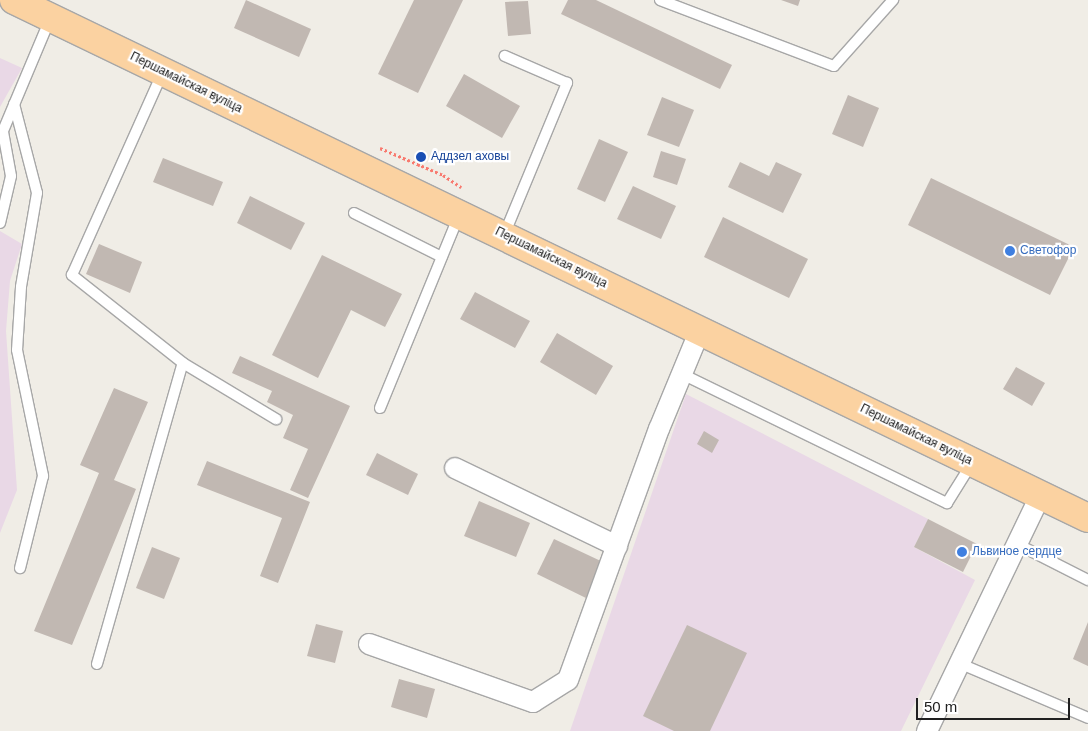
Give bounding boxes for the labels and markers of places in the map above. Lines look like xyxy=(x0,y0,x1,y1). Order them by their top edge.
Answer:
place label: Аддзел аховы xyxy=(431,150,509,164)
marker: Аддзел аховы xyxy=(415,151,427,163)
place label: Светофор xyxy=(1020,244,1076,258)
marker: Светофор xyxy=(1004,245,1016,257)
place label: Львиное сердце xyxy=(972,545,1062,559)
marker: Львиное сердце xyxy=(956,546,968,558)

